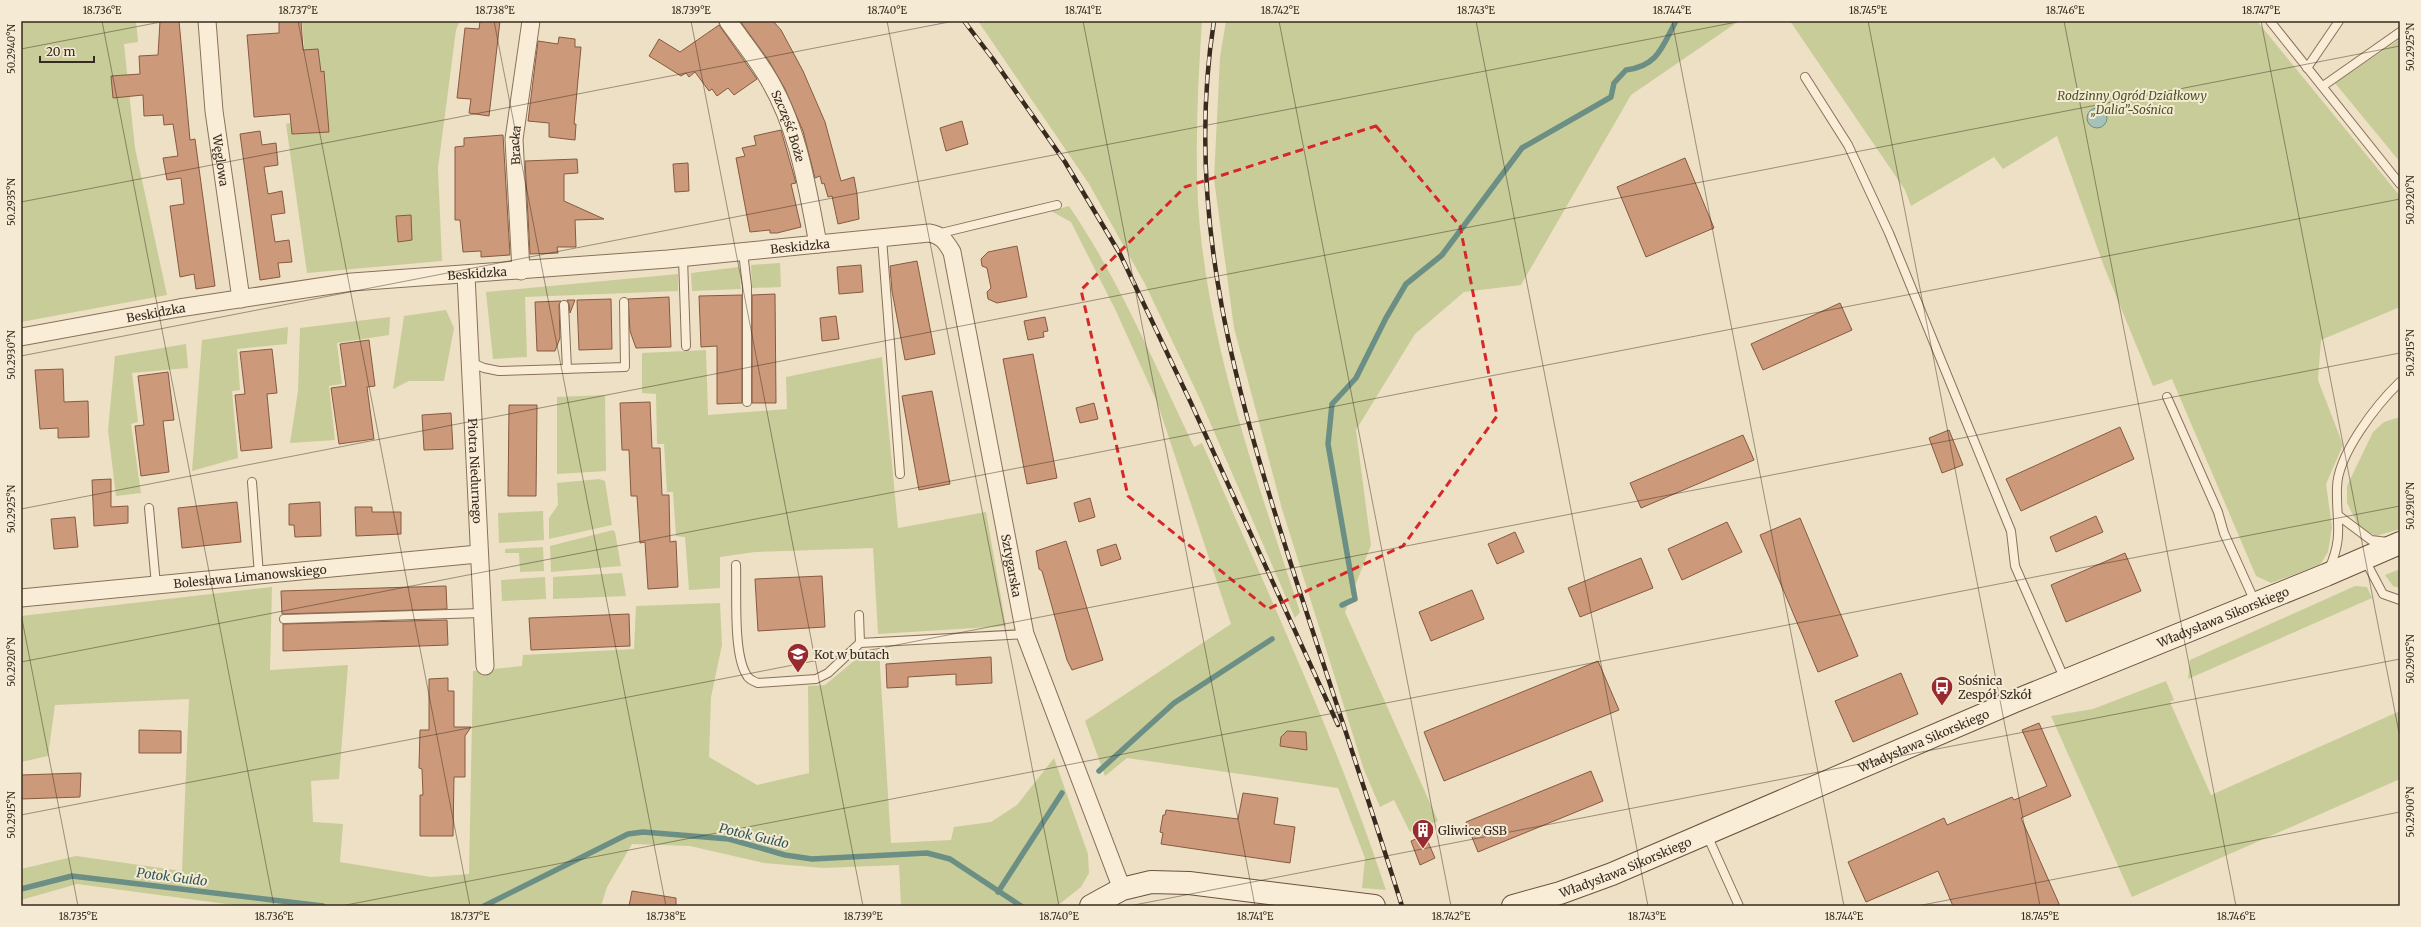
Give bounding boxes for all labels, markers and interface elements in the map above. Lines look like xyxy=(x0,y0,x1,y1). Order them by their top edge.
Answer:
text: 18.736°E xyxy=(83,4,122,17)
text: 18.737°E xyxy=(279,4,318,17)
text: 18.738°E xyxy=(475,4,515,17)
text: 18.739°E xyxy=(671,4,711,17)
text: 18.740°E xyxy=(867,4,907,17)
text: 18.741°E xyxy=(1065,4,1102,17)
text: 18.742°E xyxy=(1261,4,1300,17)
text: 18.743°E xyxy=(1457,4,1496,17)
text: 18.744°E xyxy=(1653,4,1692,17)
text: 18.745°E xyxy=(1849,4,1888,17)
text: 18.746°E xyxy=(2046,4,2085,17)
text: 18.747°E xyxy=(2242,4,2281,17)
text: 50.2925°N xyxy=(2404,22,2417,71)
text: 50.2940°N xyxy=(5,24,18,74)
scale bar xyxy=(40,38,94,64)
text: 20 m xyxy=(46,44,75,59)
street label: Szczęść Boże xyxy=(769,87,808,163)
park label: Rodzinny Ogród Działkowy „Dalia”-Sośnica xyxy=(2057,88,2207,118)
street label: Bracka xyxy=(507,124,523,165)
street label: Węglowa xyxy=(210,132,232,188)
text: 50.2920°N xyxy=(2404,175,2417,225)
text: 50.2935°N xyxy=(5,178,18,226)
street label: Beskidzka xyxy=(769,235,831,256)
street label: Beskidzka xyxy=(447,263,508,283)
street label: Beskidzka xyxy=(125,300,187,325)
text: 50.2915°N xyxy=(2404,329,2417,377)
text: 50.2930°N xyxy=(5,330,18,380)
street label: Piotra Niedurnego xyxy=(465,418,486,524)
text: 50.2910°N xyxy=(2404,482,2417,530)
text: 50.2925°N xyxy=(5,484,18,533)
street label: Sztygarska xyxy=(999,533,1025,599)
street label: Bolesława Limanowskiego xyxy=(173,561,327,591)
street label: Władysława Sikorskiego xyxy=(2154,583,2291,651)
text: 50.2905°N xyxy=(2404,634,2417,684)
text: 50.2920°N xyxy=(5,637,18,687)
school or university icon: Kot w butach xyxy=(785,641,811,674)
place label: Kot w butach xyxy=(814,647,890,662)
place label: Sośnica Zespół Szkół xyxy=(1958,673,2032,702)
bus stop icon: Sośnica Zespół Szkół xyxy=(1929,674,1955,707)
street label: Władysława Sikorskiego xyxy=(1855,706,1991,775)
text: 50.2900°N xyxy=(2404,786,2417,837)
text: 50.2915°N xyxy=(5,791,18,839)
building icon: Gliwice GSB xyxy=(1410,817,1436,850)
water label: Potok Guido xyxy=(717,820,791,852)
place label: Gliwice GSB xyxy=(1438,823,1507,838)
street label: Władysława Sikorskiego xyxy=(1556,833,1693,900)
water label: Potok Guido xyxy=(136,864,208,890)
text: 18.735°E xyxy=(59,910,98,923)
text: 18.736°E xyxy=(255,910,294,923)
text: 18.737°E xyxy=(451,910,490,923)
text: 18.738°E xyxy=(646,910,686,923)
text: 18.739°E xyxy=(843,910,883,923)
text: 18.740°E xyxy=(1039,910,1079,923)
text: 18.741°E xyxy=(1237,910,1274,923)
text: 18.742°E xyxy=(1432,910,1471,923)
text: 18.743°E xyxy=(1628,910,1667,923)
text: 18.744°E xyxy=(1825,910,1864,923)
text: 18.745°E xyxy=(2021,910,2060,923)
text: 18.746°E xyxy=(2217,910,2256,923)

